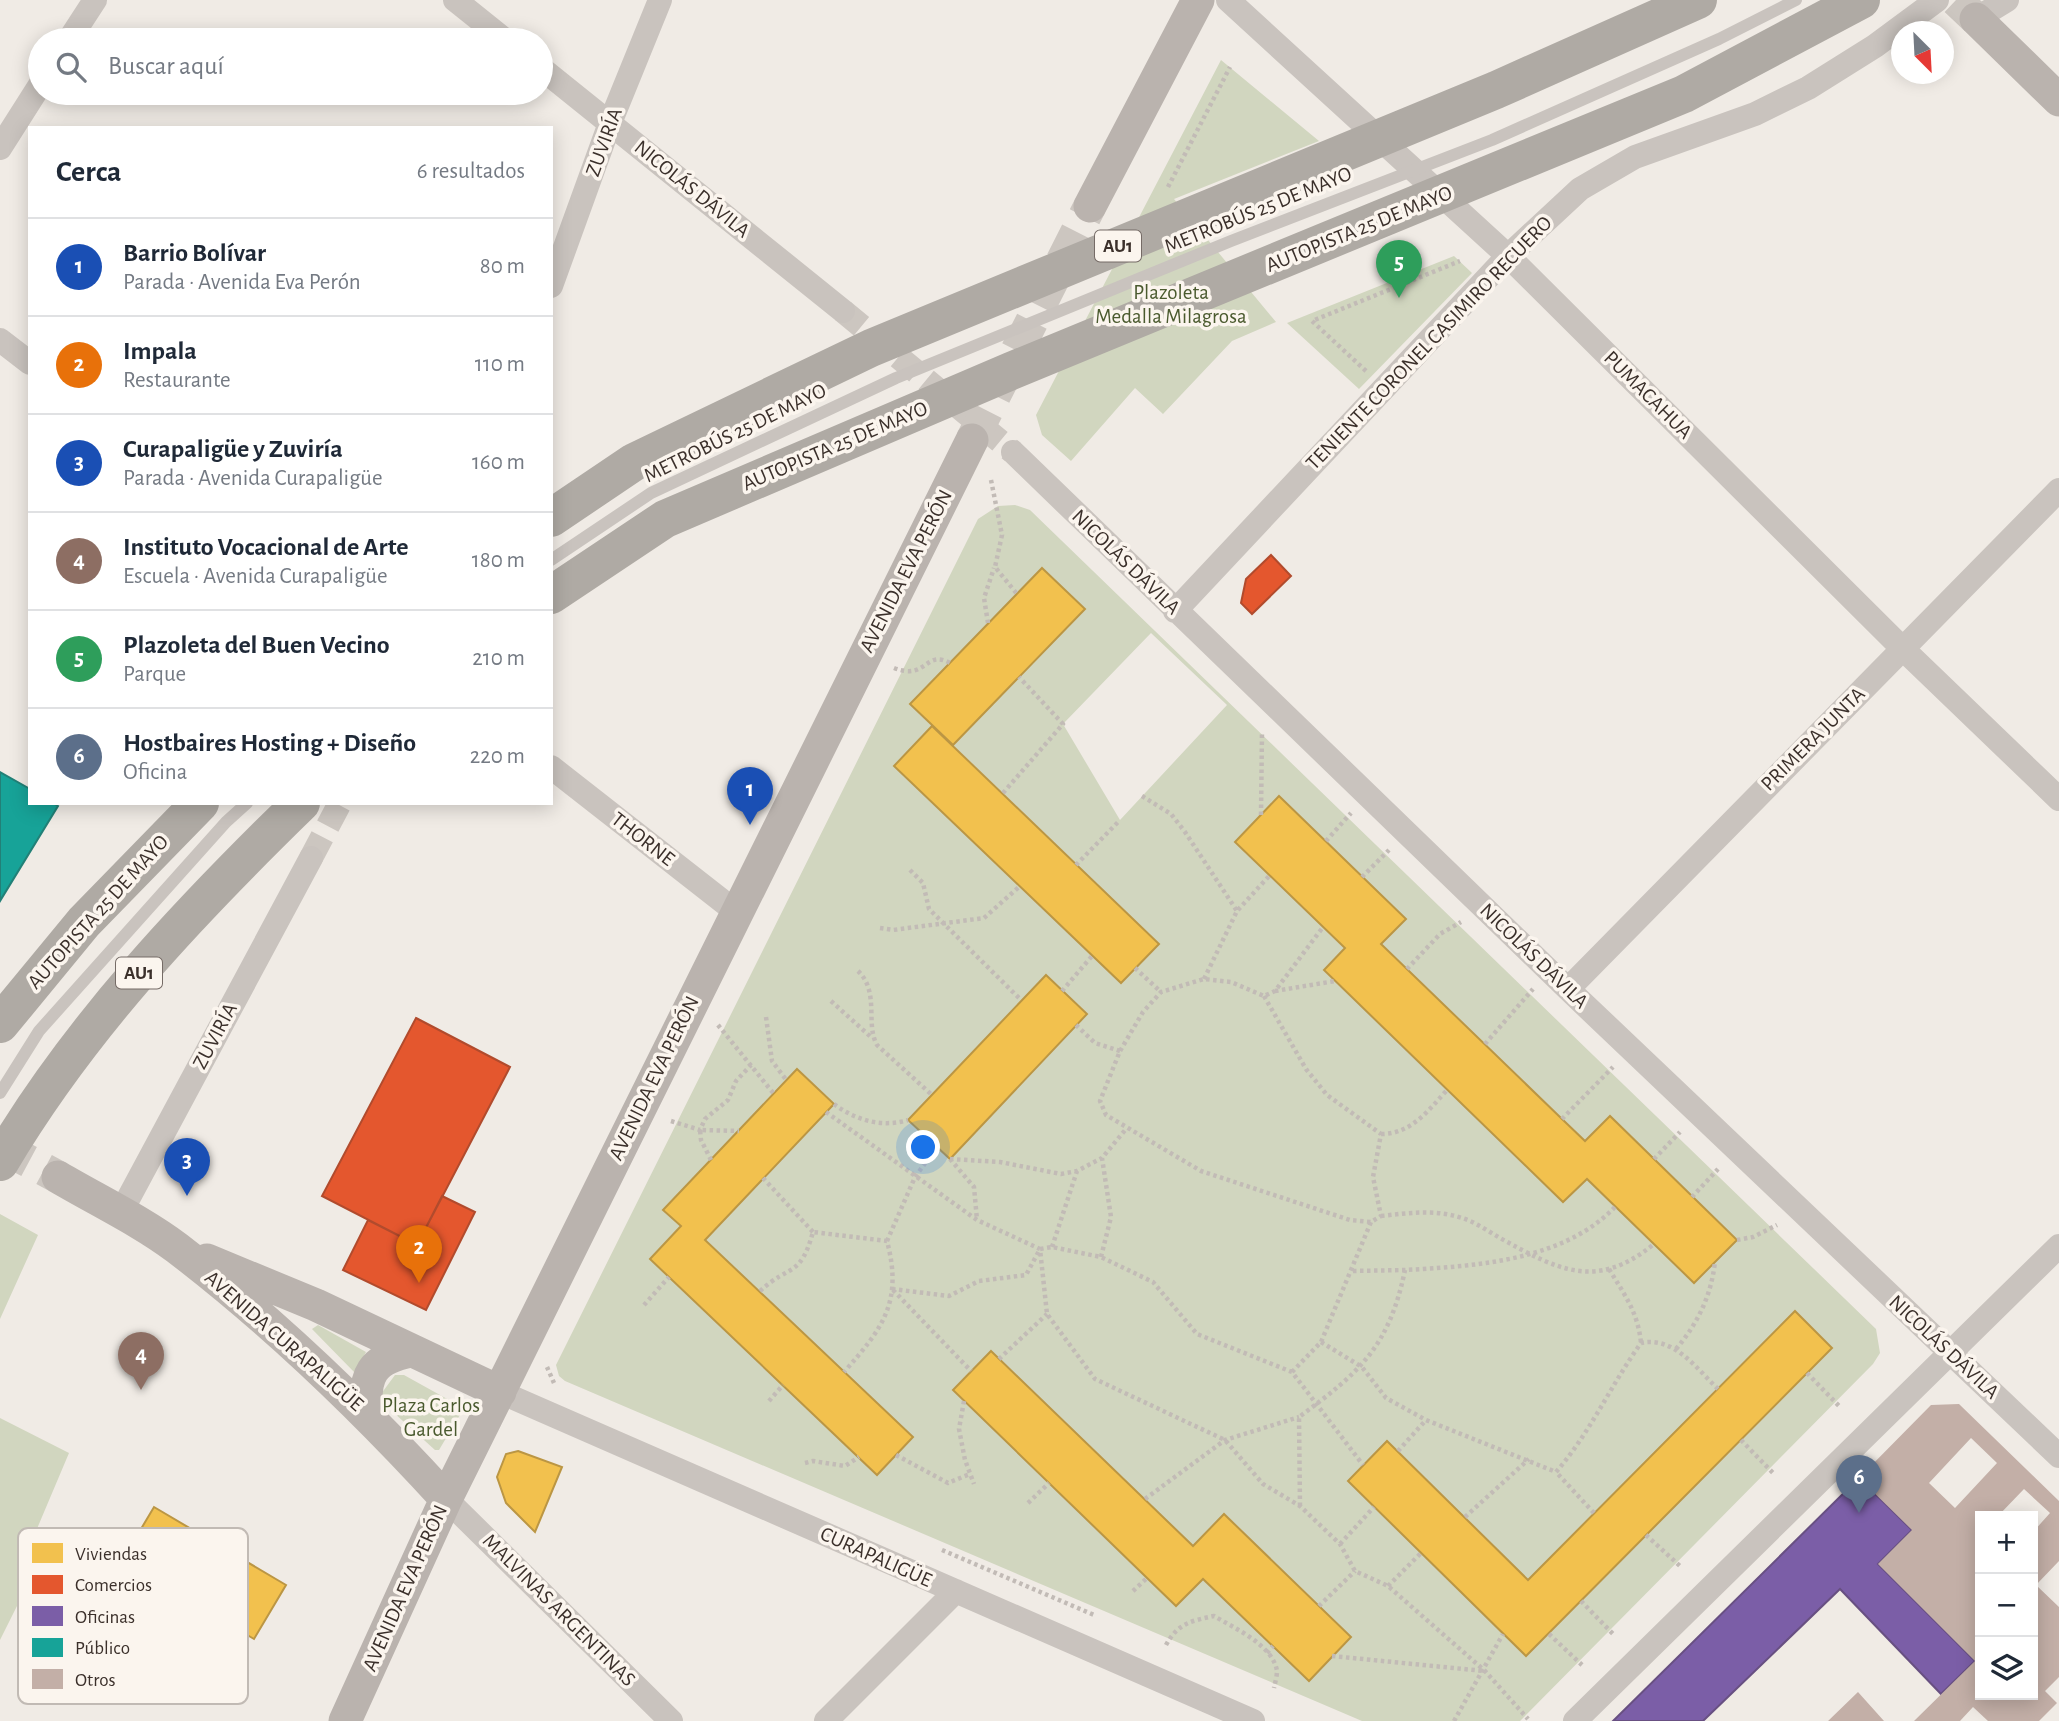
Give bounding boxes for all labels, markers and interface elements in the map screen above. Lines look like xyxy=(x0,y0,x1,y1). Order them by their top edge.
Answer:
north arrow xyxy=(1891,21,1954,84)
search box xyxy=(28,28,553,105)
icon: search xyxy=(52,48,90,86)
text: Buscar aquí xyxy=(108,53,224,79)
street label: ZUVIRÍA xyxy=(580,104,626,179)
street label: NICOLÁS DÁVILA xyxy=(630,135,755,242)
text: Cerca xyxy=(56,157,121,187)
text: 6 resultados xyxy=(417,160,525,183)
street label: METROBÚS 25 DE MAYO xyxy=(1161,161,1355,257)
street label: AUTOPISTA 25 DE MAYO xyxy=(1262,180,1456,278)
street label: TENIENTE CORONEL CASIMIRO RECUERO xyxy=(1302,212,1556,474)
road number: AU1 xyxy=(1095,230,1141,262)
text: Barrio Bolívar xyxy=(123,240,266,266)
pin: 5 xyxy=(1376,240,1422,298)
text: 1 xyxy=(75,255,83,278)
text: 80 m xyxy=(480,255,525,278)
text: Parada · Avenida Eva Perón xyxy=(123,271,361,294)
park label: Plazoleta Medalla Milagrosa xyxy=(1095,282,1247,327)
text: Impala xyxy=(123,338,197,364)
street label: PUMACAHUA xyxy=(1600,347,1696,443)
text: 2 xyxy=(74,353,84,376)
text: 110 m xyxy=(475,353,525,376)
text: Restaurante xyxy=(123,369,231,392)
street label: METROBÚS 25 DE MAYO xyxy=(640,378,829,486)
street label: AUTOPISTA 25 DE MAYO xyxy=(739,397,931,495)
text: Curapaligüe y Zuviría xyxy=(123,436,343,462)
text: 3 xyxy=(74,451,84,474)
text: 160 m xyxy=(472,451,525,474)
text: Parada · Avenida Curapaligüe xyxy=(123,467,383,490)
street label: AVENIDA EVA PERÓN xyxy=(854,485,956,656)
street label: NICOLÁS DÁVILA xyxy=(1068,504,1186,619)
text: Instituto Vocacional de Arte xyxy=(123,534,409,560)
text: 4 xyxy=(73,549,85,572)
text: 180 m xyxy=(472,549,525,572)
text: Escuela · Avenida Curapaligüe xyxy=(123,565,388,588)
text: Plazoleta del Buen Vecino xyxy=(123,632,390,658)
text: 5 xyxy=(74,647,84,670)
text: 210 m xyxy=(472,647,525,670)
text: Parque xyxy=(123,663,186,686)
street label: PRIMERA JUNTA xyxy=(1757,683,1869,795)
text: Hostbaires Hosting + Diseño xyxy=(123,730,416,756)
text: 6 xyxy=(73,745,85,768)
text: 220 m xyxy=(470,745,525,768)
text: Oficina xyxy=(123,761,187,784)
pin: 1 xyxy=(727,767,773,825)
street label: THORNE xyxy=(607,808,679,870)
street label: AUTOPISTA 25 DE MAYO xyxy=(24,831,172,993)
street label: NICOLÁS DÁVILA xyxy=(1476,898,1594,1013)
road number: AU1 xyxy=(116,958,162,988)
street label: AVENIDA EVA PERÓN xyxy=(603,992,703,1163)
street label: ZUVIRÍA xyxy=(187,999,241,1072)
your location xyxy=(906,1130,940,1164)
pin: 3 xyxy=(164,1138,210,1196)
pin: 2 xyxy=(396,1225,442,1283)
street label: AVENIDA CURAPALIGÜE xyxy=(201,1266,368,1415)
street label: NICOLÁS DÁVILA xyxy=(1885,1290,2004,1403)
pin: 4 xyxy=(118,1332,164,1390)
park label: Plaza Carlos Gardel xyxy=(382,1395,480,1440)
pin: 6 xyxy=(1836,1455,1882,1513)
street label: AVENIDA EVA PERÓN xyxy=(357,1501,451,1674)
map controls xyxy=(1975,1511,2038,1700)
button: + xyxy=(1975,1511,2038,1574)
street label: CURAPALIGÜE xyxy=(817,1522,935,1591)
legend xyxy=(18,1528,248,1704)
street label: MALVINAS ARGENTINAS xyxy=(479,1530,639,1690)
text: Viviendas xyxy=(75,1545,147,1564)
button: − xyxy=(1975,1574,2038,1637)
text: Comercios xyxy=(75,1576,152,1595)
text: Oficinas xyxy=(75,1608,135,1627)
button: layers xyxy=(1975,1637,2038,1700)
text: Público xyxy=(75,1639,130,1658)
text: Otros xyxy=(75,1671,116,1690)

